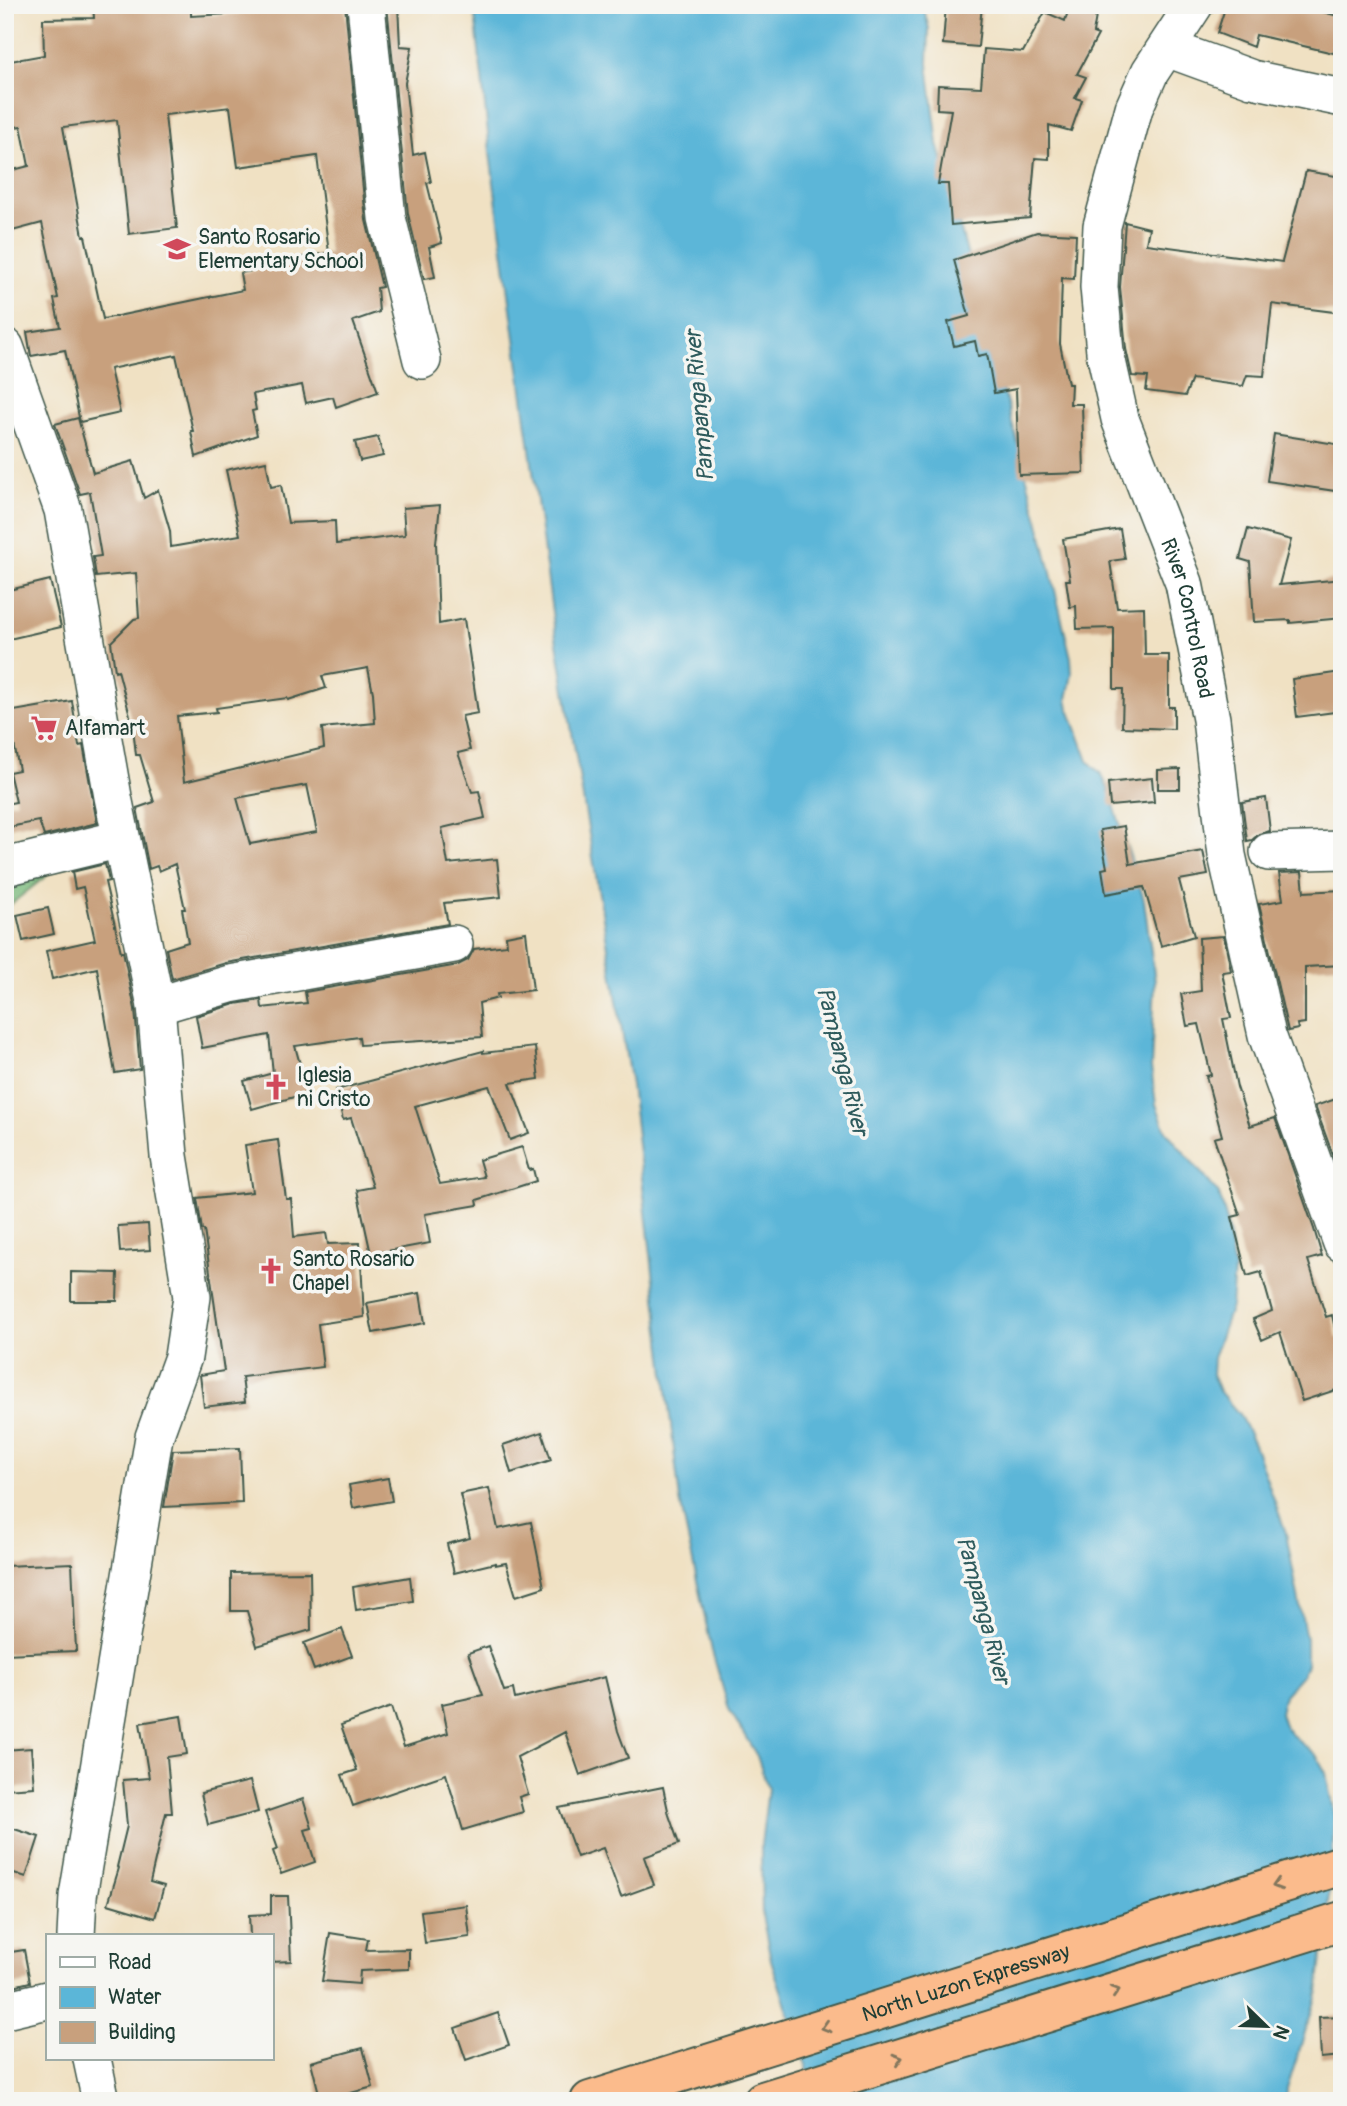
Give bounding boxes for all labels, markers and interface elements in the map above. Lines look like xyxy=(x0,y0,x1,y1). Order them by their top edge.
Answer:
place label: Santo Rosario Elementary School xyxy=(198,224,364,275)
school or university icon: Santo Rosario Elementary School xyxy=(162,234,192,264)
water label: Pampanga River xyxy=(678,326,721,483)
street label: River Control Road xyxy=(1154,535,1220,701)
supermarket icon: Alfamart xyxy=(29,713,59,743)
place label: Alfamart xyxy=(65,715,146,742)
water label: Pampanga River xyxy=(810,984,876,1141)
place label: Iglesia ni Cristo xyxy=(297,1062,371,1113)
church icon: Iglesia ni Cristo xyxy=(261,1072,291,1102)
place label: Santo Rosario Chapel xyxy=(292,1246,414,1297)
church icon: Santo Rosario Chapel xyxy=(256,1256,286,1286)
water label: Pampanga River xyxy=(950,1533,1018,1690)
one-way arrow xyxy=(1271,1877,1283,1891)
legend xyxy=(46,1934,273,2060)
street label: North Luzon Expressway xyxy=(859,1938,1073,2029)
text: Road xyxy=(108,1949,152,1976)
text: Water xyxy=(108,1984,162,2011)
one-way arrow xyxy=(1109,1985,1121,2000)
north arrow xyxy=(1232,1990,1302,2060)
one-way arrow xyxy=(820,2018,832,2033)
text: Building xyxy=(108,2019,175,2046)
text: N xyxy=(1267,2022,1294,2043)
one-way arrow xyxy=(892,2052,904,2067)

